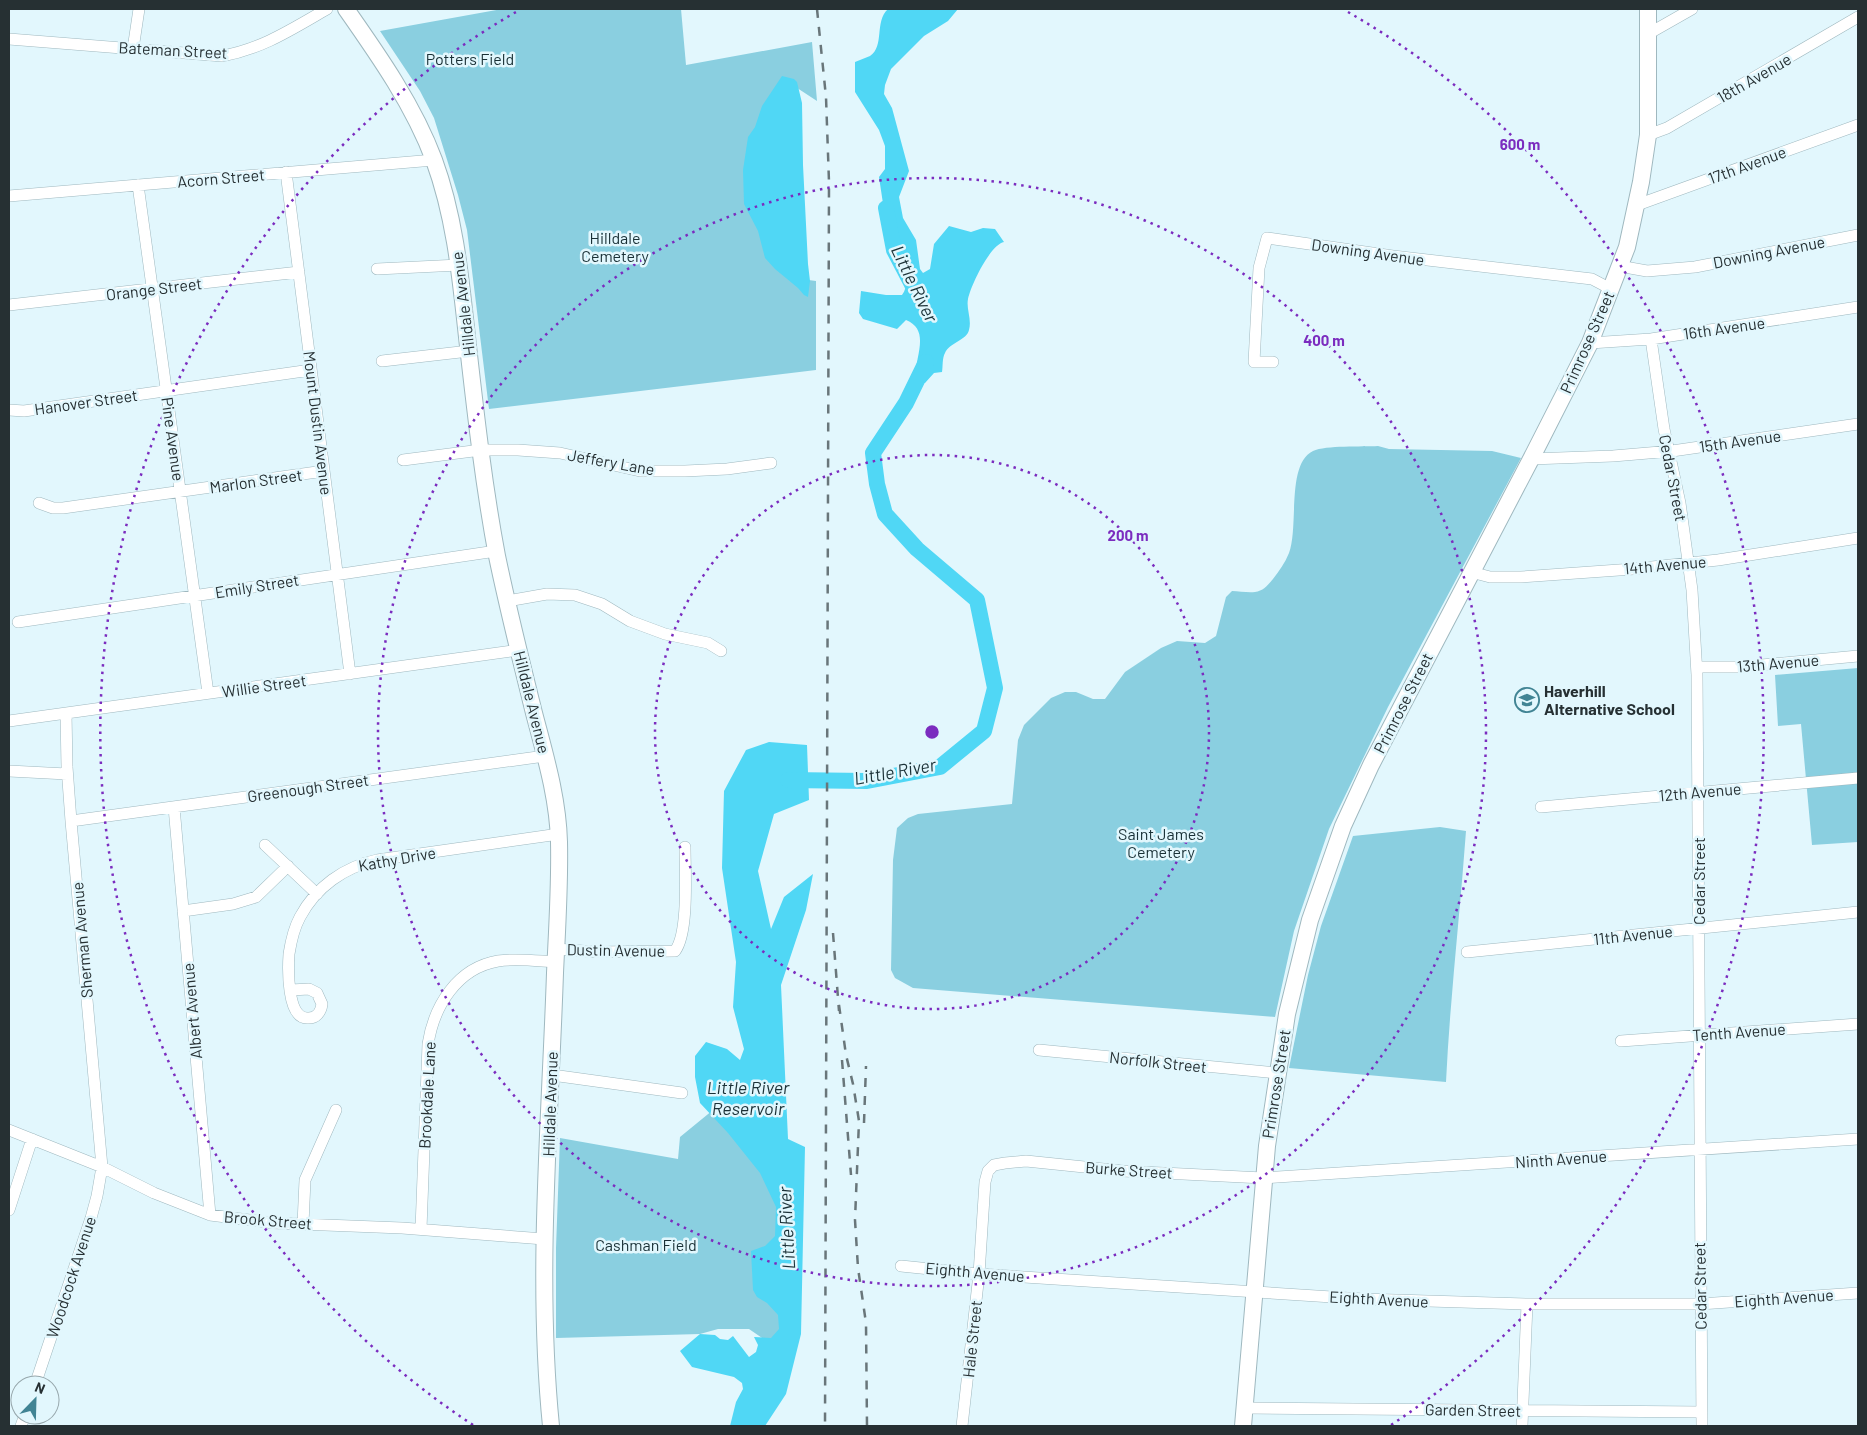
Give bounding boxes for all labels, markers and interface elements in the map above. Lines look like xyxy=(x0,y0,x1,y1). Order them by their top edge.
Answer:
street label: Bateman Street xyxy=(118,37,228,62)
park label: Potters Field xyxy=(426,49,514,68)
street label: 18th Avenue xyxy=(1713,49,1794,106)
text: 600 m xyxy=(1500,135,1540,153)
street label: 17th Avenue xyxy=(1705,142,1788,187)
street label: Acorn Street xyxy=(176,164,266,191)
park label: Hilldale Cemetery xyxy=(581,228,649,265)
street label: Downing Avenue xyxy=(1711,231,1827,272)
street label: Downing Avenue xyxy=(1310,234,1426,269)
water label: Little River xyxy=(887,242,943,326)
street label: Hilldale Avenue xyxy=(447,251,478,357)
street label: Orange Street xyxy=(105,273,203,304)
street label: Primrose Street xyxy=(1555,288,1618,396)
street label: 16th Avenue xyxy=(1682,312,1766,343)
text: 400 m xyxy=(1303,331,1345,349)
street label: Mount Dustin Avenue xyxy=(300,350,337,496)
street label: Hanover Street xyxy=(33,385,139,418)
street label: Pine Avenue xyxy=(158,396,189,482)
street label: 15th Avenue xyxy=(1698,425,1782,456)
street label: Cedar Street xyxy=(1656,433,1691,523)
street label: Jeffery Lane xyxy=(566,445,656,479)
street label: Marlon Street xyxy=(208,465,303,496)
text: 200 m xyxy=(1107,526,1149,544)
street label: 14th Avenue xyxy=(1623,551,1707,578)
street label: Emily Street xyxy=(213,569,300,602)
street label: Hilldale Avenue xyxy=(511,649,554,755)
street label: Primrose Street xyxy=(1369,649,1436,756)
street label: 13th Avenue xyxy=(1736,649,1820,676)
street label: Willie Street xyxy=(221,670,307,701)
place label: Haverhill Alternative School xyxy=(1544,681,1675,718)
school or university icon: Haverhill Alternative School xyxy=(1514,687,1540,713)
centre of rings xyxy=(923,723,941,741)
water label: Little River xyxy=(852,753,938,789)
street label: Greenough Street xyxy=(246,770,370,805)
street label: 12th Avenue xyxy=(1658,778,1742,805)
park label: Saint James Cemetery xyxy=(1118,824,1204,861)
street label: Cedar Street xyxy=(1689,837,1708,925)
street label: Kathy Drive xyxy=(357,842,437,875)
street label: Sherman Avenue xyxy=(67,881,96,999)
street label: 11th Avenue xyxy=(1592,921,1674,948)
street label: Dustin Avenue xyxy=(567,939,665,960)
street label: Albert Avenue xyxy=(178,962,205,1060)
street label: Tenth Avenue xyxy=(1692,1019,1786,1044)
street label: Primrose Street xyxy=(1258,1028,1294,1140)
street label: Brookdale Lane xyxy=(414,1041,439,1149)
street label: Norfolk Street xyxy=(1108,1047,1208,1076)
street label: Hilldale Avenue xyxy=(538,1051,561,1157)
water label: Little River Reservoir xyxy=(707,1076,790,1119)
street label: Ninth Avenue xyxy=(1514,1146,1608,1171)
street label: Burke Street xyxy=(1085,1157,1173,1182)
water label: Little River xyxy=(773,1186,799,1270)
street label: Brook Street xyxy=(223,1206,313,1233)
street label: Woodcock Avenue xyxy=(42,1214,99,1340)
park label: Cashman Field xyxy=(595,1235,697,1254)
street label: Cedar Street xyxy=(1689,1242,1710,1330)
street label: Eighth Avenue xyxy=(925,1258,1025,1285)
street label: Eighth Avenue xyxy=(1734,1285,1834,1310)
street label: Eighth Avenue xyxy=(1329,1286,1429,1311)
street label: Hale Street xyxy=(958,1299,985,1379)
north arrow xyxy=(10,1375,60,1425)
text: N xyxy=(33,1378,48,1397)
street label: Garden Street xyxy=(1425,1399,1521,1420)

